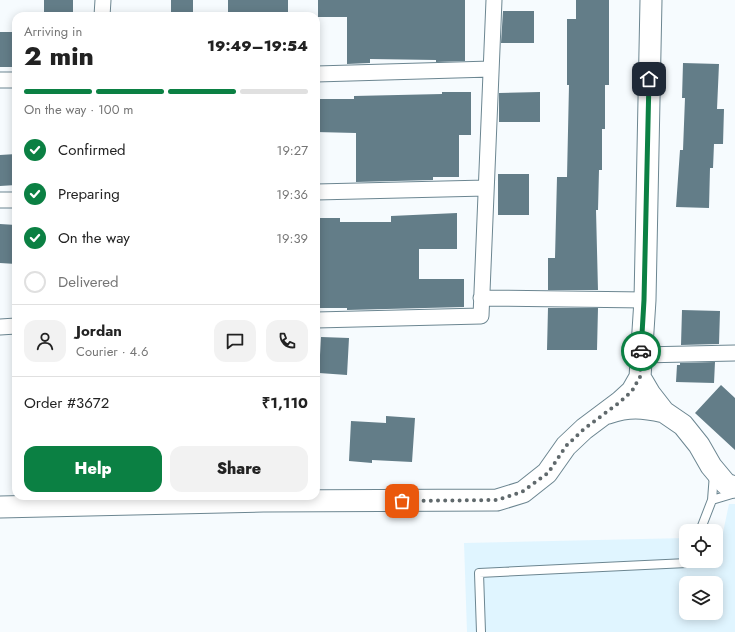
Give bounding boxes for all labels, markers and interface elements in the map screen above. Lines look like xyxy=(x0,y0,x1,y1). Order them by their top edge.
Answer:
text: Arriving in xyxy=(24,22,82,41)
text: 19:49–19:54 xyxy=(207,35,308,57)
text: 2 min xyxy=(24,37,94,75)
pin xyxy=(632,62,666,96)
icon: home xyxy=(638,68,660,90)
text: On the way · 100 m xyxy=(24,100,133,119)
icon: check xyxy=(24,139,46,161)
text: Confirmed xyxy=(58,139,126,161)
text: 19:27 xyxy=(277,141,308,160)
icon: check xyxy=(24,183,46,205)
text: Preparing xyxy=(58,183,120,205)
text: 19:36 xyxy=(276,185,308,204)
icon: check xyxy=(24,227,46,249)
text: On the way xyxy=(58,227,130,249)
text: 19:39 xyxy=(276,229,308,248)
text: Delivered xyxy=(58,271,119,293)
button: person xyxy=(24,320,66,362)
text: Jordan xyxy=(76,320,122,342)
button: chat xyxy=(214,320,256,362)
button: phone xyxy=(266,320,308,362)
courier xyxy=(621,331,661,371)
icon: car xyxy=(630,340,652,362)
text: Courier · 4.6 xyxy=(76,342,149,361)
text: Order #3672 xyxy=(24,392,109,414)
text: ₹1,110 xyxy=(262,392,308,414)
button: Help xyxy=(24,446,162,492)
button: Share xyxy=(170,446,308,492)
pin xyxy=(385,484,419,518)
icon: bag xyxy=(391,490,413,512)
map controls xyxy=(679,524,723,620)
button: locate xyxy=(679,524,723,568)
button: layers xyxy=(679,576,723,620)

